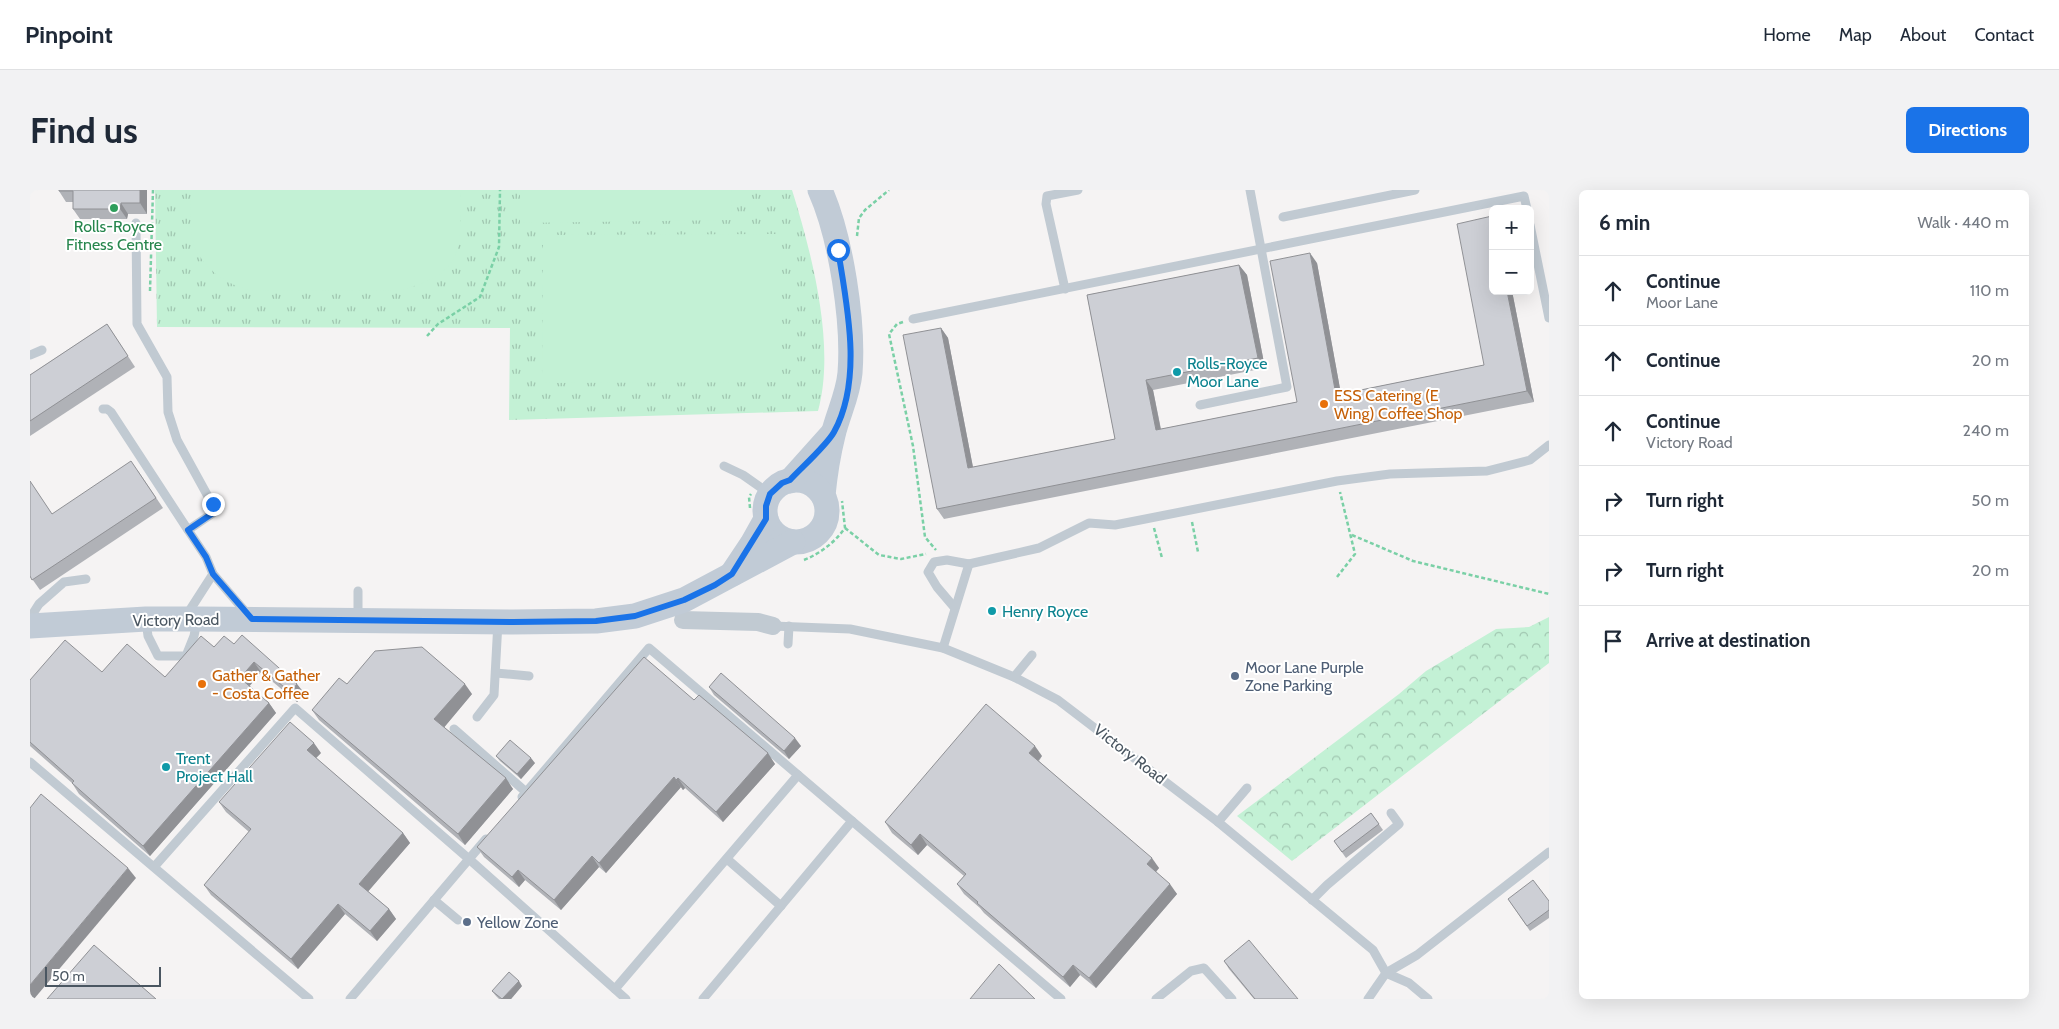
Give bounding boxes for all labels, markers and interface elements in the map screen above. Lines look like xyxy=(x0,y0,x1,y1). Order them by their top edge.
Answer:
text: Pinpoint xyxy=(25,20,113,49)
text: Home xyxy=(1763,24,1811,46)
text: Map xyxy=(1839,24,1872,46)
text: About xyxy=(1900,24,1946,46)
text: Contact xyxy=(1974,24,2034,46)
button: Directions xyxy=(1906,107,2029,153)
text: Find us xyxy=(30,109,138,152)
marker: Rolls-Royce Fitness Centre xyxy=(108,202,120,214)
map controls xyxy=(1489,205,1534,295)
button: + xyxy=(1489,205,1534,250)
text: 6 min xyxy=(1599,210,1650,235)
text: Walk · 440 m xyxy=(1918,213,2009,232)
place label: Rolls-Royce Fitness Centre xyxy=(66,217,162,254)
route start xyxy=(827,239,850,262)
button: − xyxy=(1489,250,1534,295)
text: Continue xyxy=(1646,270,1720,293)
icon: ahead xyxy=(1599,277,1627,305)
text: 110 m xyxy=(1970,281,2009,300)
text: Moor Lane xyxy=(1646,293,1718,312)
icon: ahead xyxy=(1599,347,1627,375)
text: Continue xyxy=(1646,349,1720,372)
text: 20 m xyxy=(1972,351,2009,370)
place label: Rolls-Royce Moor Lane xyxy=(1187,354,1267,391)
marker: Rolls-Royce Moor Lane xyxy=(1171,366,1183,378)
place label: ESS Catering (E Wing) Coffee Shop xyxy=(1334,386,1463,423)
marker: ESS Catering (E Wing) Coffee Shop xyxy=(1318,398,1330,410)
text: Continue xyxy=(1646,410,1720,433)
icon: ahead xyxy=(1599,417,1627,445)
text: 240 m xyxy=(1963,421,2009,440)
text: Victory Road xyxy=(1646,433,1733,452)
icon: right xyxy=(1599,487,1627,515)
text: Turn right xyxy=(1646,489,1724,512)
text: 50 m xyxy=(1972,491,2009,510)
route end xyxy=(202,493,225,516)
icon: right xyxy=(1599,557,1627,585)
text: Turn right xyxy=(1646,559,1724,582)
text: 20 m xyxy=(1972,561,2009,580)
place label: Henry Royce xyxy=(1002,602,1088,621)
marker: Henry Royce xyxy=(986,605,998,617)
street label: Victory Road xyxy=(132,610,220,630)
icon: arrive xyxy=(1599,627,1627,655)
text: Arrive at destination xyxy=(1646,629,1810,652)
place label: Moor Lane Purple Zone Parking xyxy=(1245,658,1364,695)
place label: Gather & Gather - Costa Coffee xyxy=(212,666,321,703)
marker: Moor Lane Purple Zone Parking xyxy=(1229,670,1241,682)
marker: Gather & Gather - Costa Coffee xyxy=(196,678,208,690)
street label: Victory Road xyxy=(1090,720,1170,788)
place label: Trent Project Hall xyxy=(176,749,253,786)
marker: Trent Project Hall xyxy=(160,761,172,773)
place label: Yellow Zone xyxy=(476,913,559,932)
marker: Yellow Zone xyxy=(461,916,473,928)
scale bar xyxy=(45,964,161,987)
text: 50 m xyxy=(52,967,85,985)

